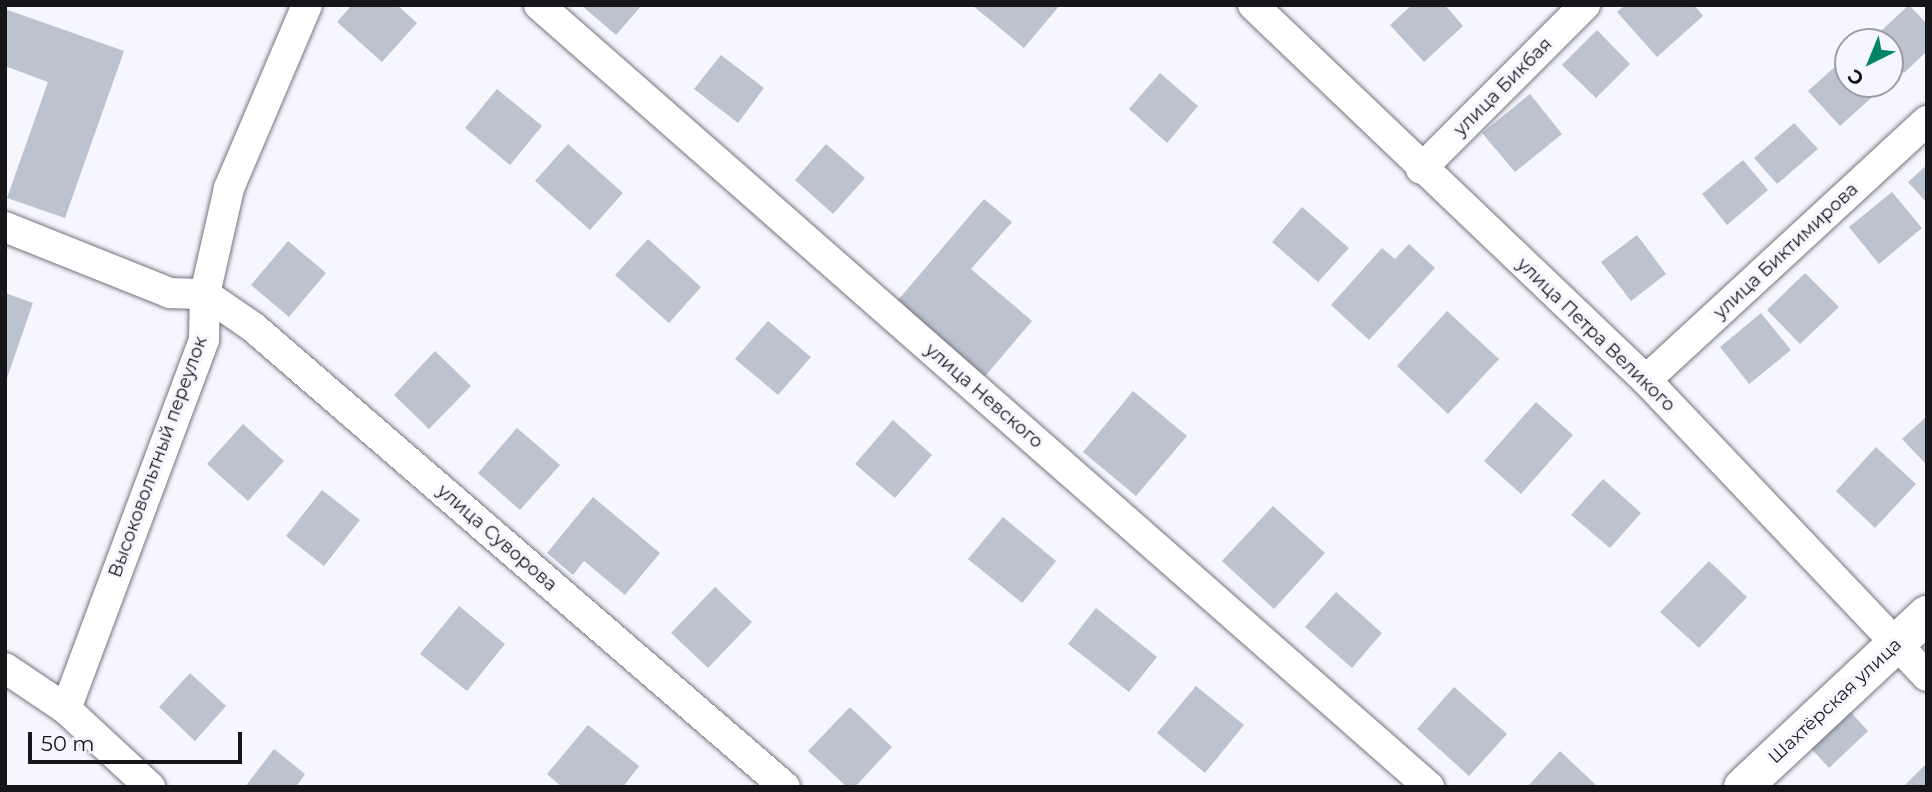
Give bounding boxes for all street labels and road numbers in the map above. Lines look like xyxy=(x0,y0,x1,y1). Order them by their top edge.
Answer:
street label: улица Бикбая xyxy=(1449,33,1557,141)
street label: улица Биктимирова xyxy=(1709,179,1863,323)
street label: улица Петра Великого xyxy=(1512,254,1680,416)
street label: Высоковольтный переулок xyxy=(104,334,212,580)
street label: улица Невского xyxy=(921,339,1047,453)
street label: улица Суворова xyxy=(433,480,561,596)
street label: Шахтёрская улица xyxy=(1764,634,1906,768)

